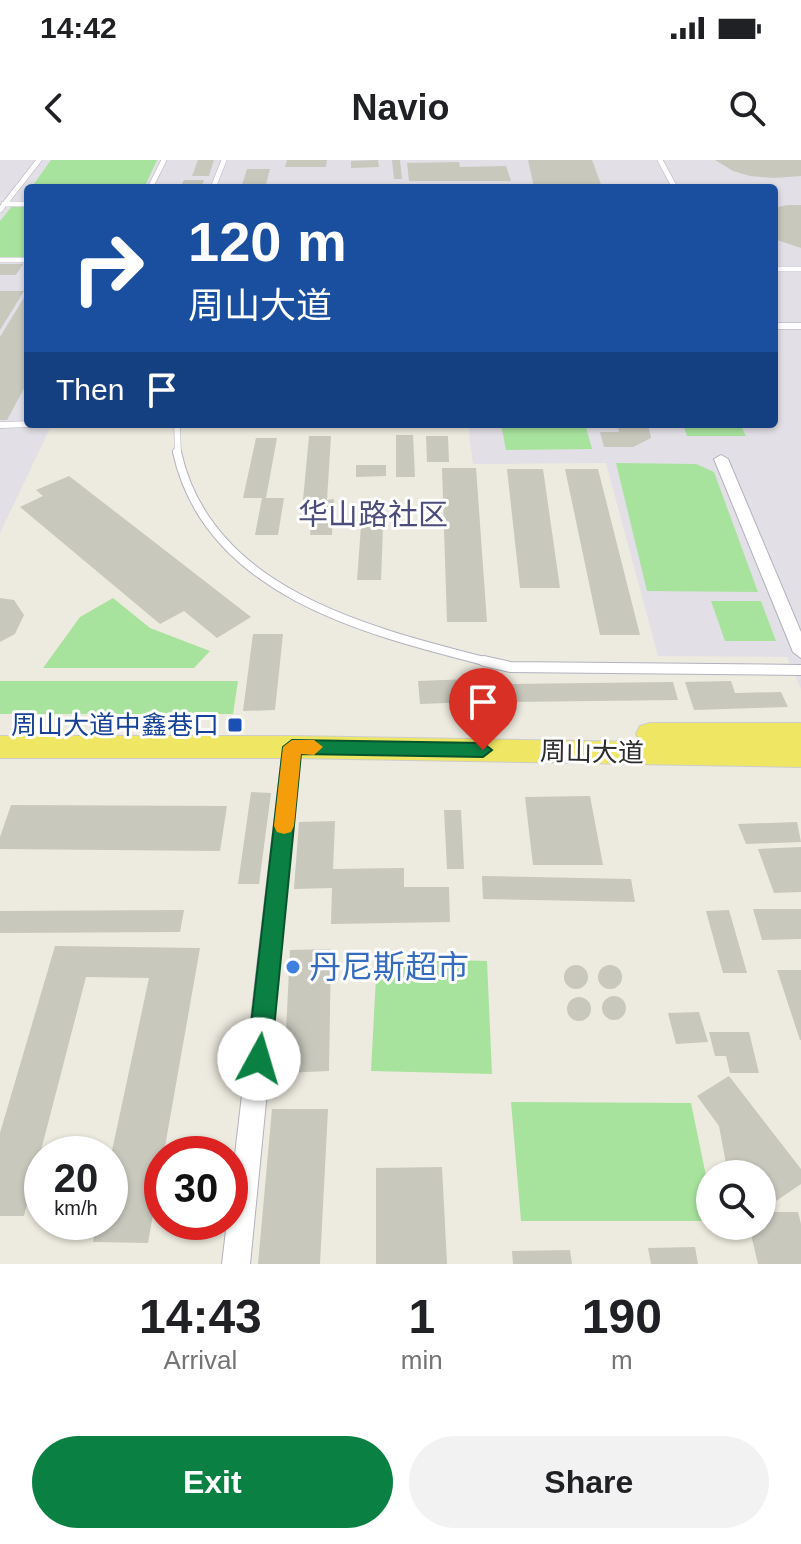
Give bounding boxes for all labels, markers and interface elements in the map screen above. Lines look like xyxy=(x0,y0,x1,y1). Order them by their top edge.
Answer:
text: 14:42 xyxy=(40,11,117,44)
icon: back xyxy=(32,86,76,130)
icon: search xyxy=(725,86,769,130)
text: Navio xyxy=(351,87,450,128)
text: 120 m xyxy=(188,210,347,273)
icon: right xyxy=(56,216,160,320)
text: 周山大道 xyxy=(188,285,332,326)
icon: arrive xyxy=(140,368,184,412)
text: Then xyxy=(56,373,124,406)
district label: 华山路社区 xyxy=(298,498,448,531)
pin xyxy=(449,668,517,750)
icon: arrive xyxy=(461,680,505,724)
place label: 周山大道中鑫巷口 xyxy=(11,710,219,740)
marker: 周山大道中鑫巷口 xyxy=(226,716,244,734)
street label: 周山大道 xyxy=(540,736,644,768)
place label: 丹尼斯超市 xyxy=(309,949,469,985)
marker: 丹尼斯超市 xyxy=(284,958,302,976)
position arrow xyxy=(217,1017,301,1101)
speed limit sign: 30 xyxy=(144,1136,248,1240)
text: 20 xyxy=(54,1156,98,1200)
map controls xyxy=(696,1160,776,1240)
button: search xyxy=(696,1160,776,1240)
text: km/h xyxy=(54,1197,98,1219)
text: 14:43 xyxy=(139,1290,262,1343)
text: 1 xyxy=(408,1290,435,1343)
text: 190 xyxy=(582,1290,662,1343)
text: Arrival xyxy=(164,1345,237,1375)
text: min xyxy=(401,1345,443,1375)
text: m xyxy=(611,1345,633,1375)
button: Exit xyxy=(32,1436,393,1528)
button: Share xyxy=(409,1436,769,1528)

